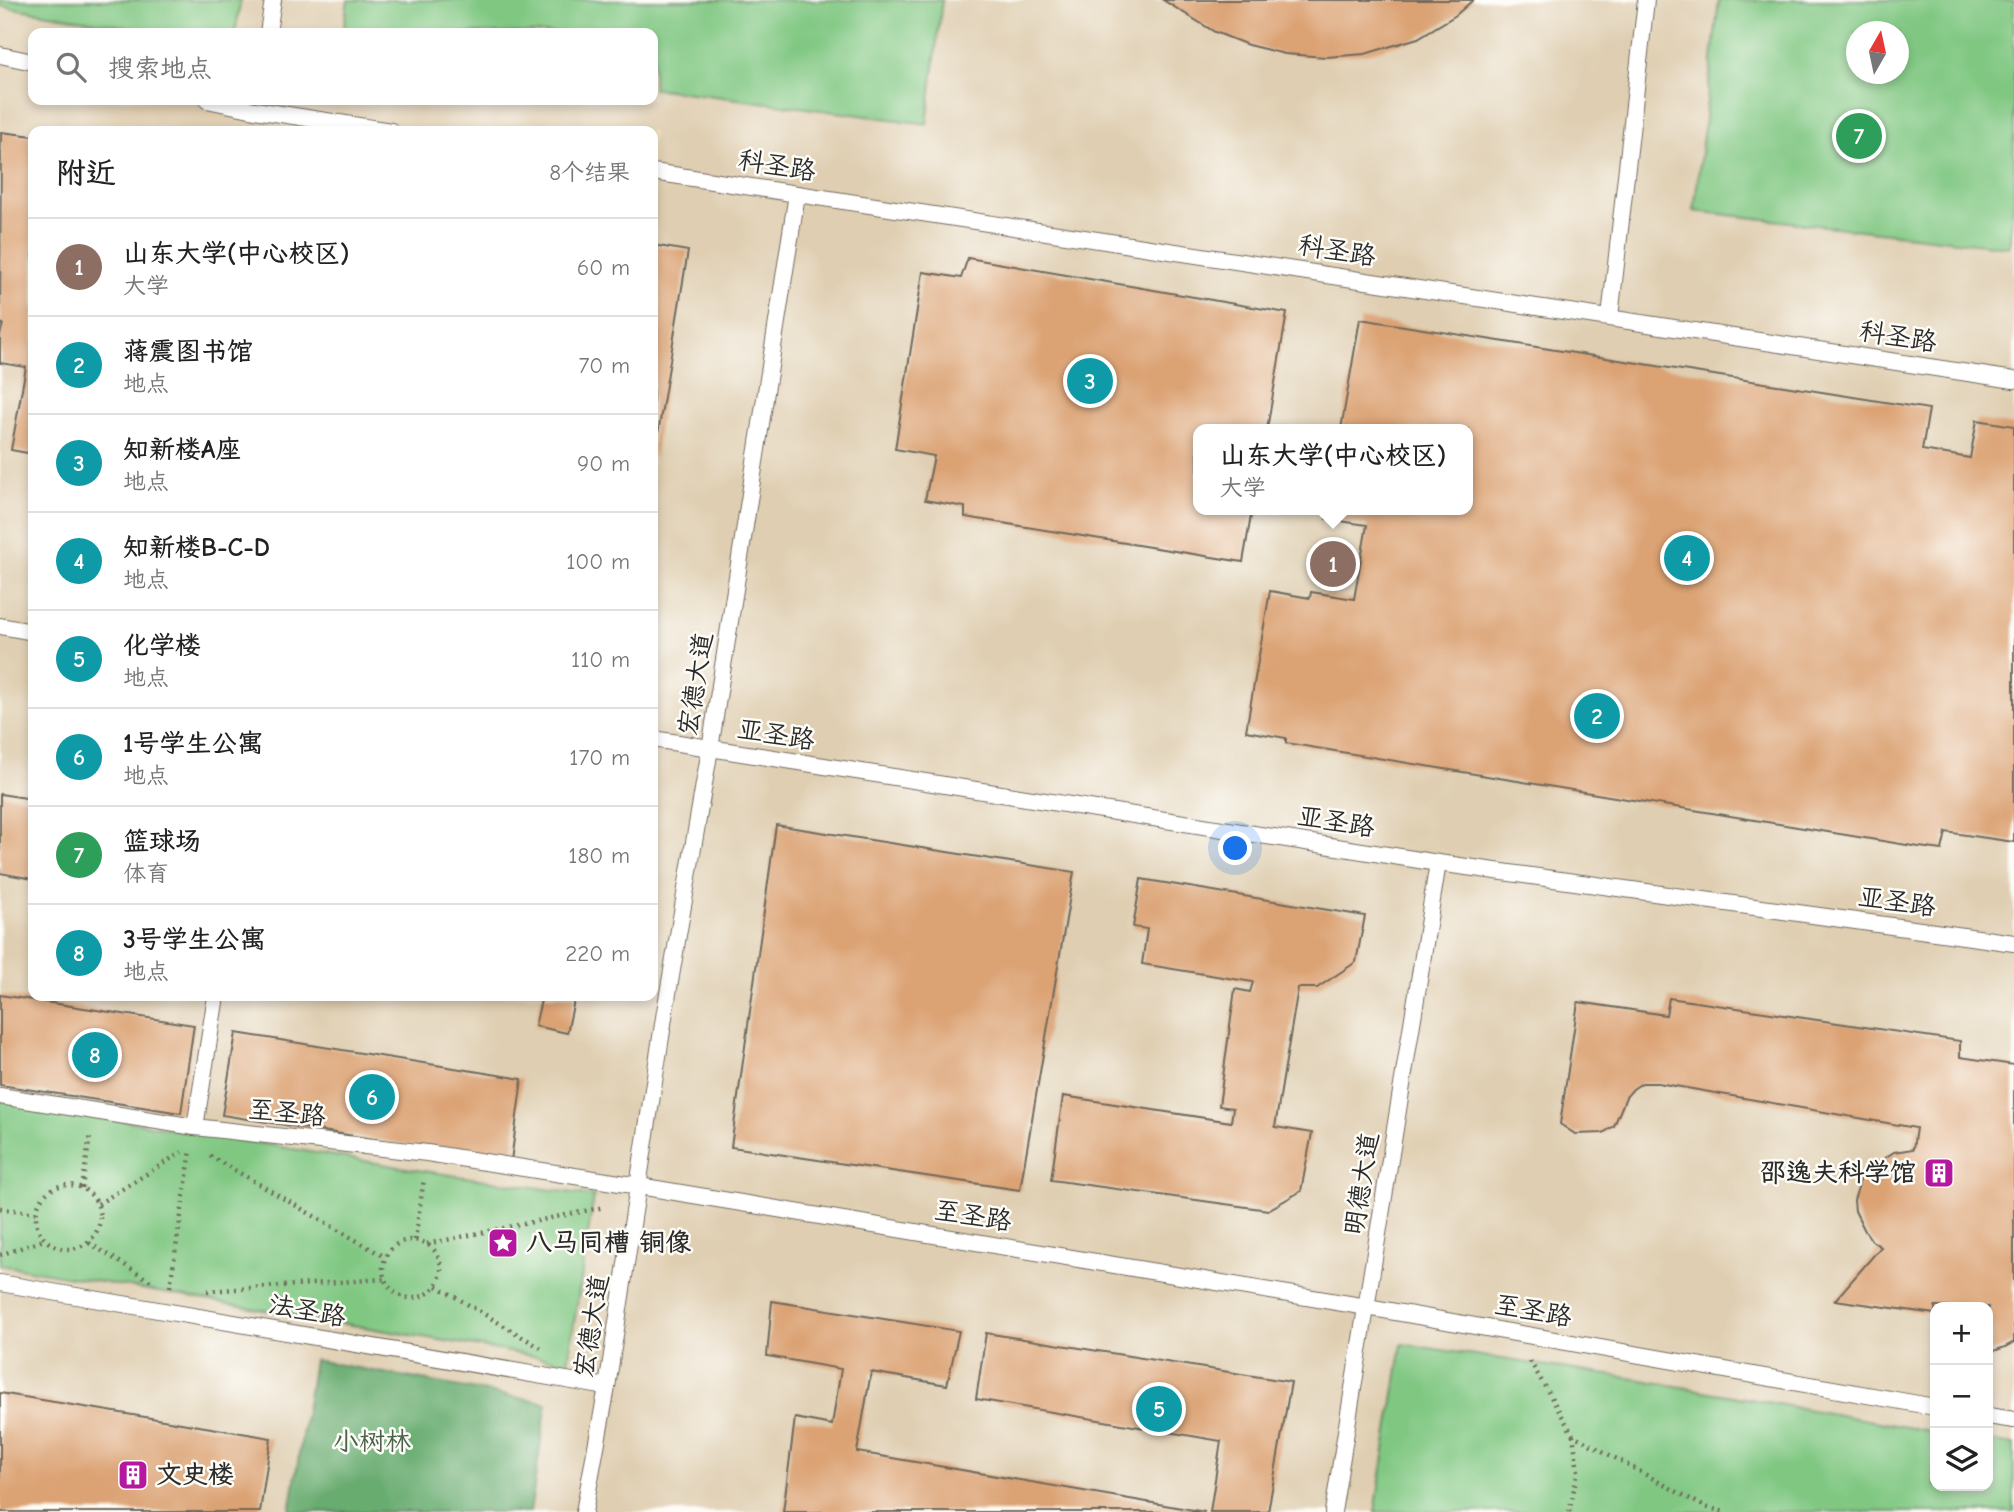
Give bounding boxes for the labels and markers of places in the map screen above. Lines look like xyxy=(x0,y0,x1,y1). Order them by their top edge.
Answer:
pin: 7 xyxy=(1836,110,1882,162)
pin: 3 xyxy=(1067,355,1113,407)
pin: 4 xyxy=(1664,532,1710,584)
pin: 1 xyxy=(1310,538,1356,590)
pin: 2 xyxy=(1574,690,1620,742)
pin: 8 xyxy=(72,1029,118,1081)
pin: 6 xyxy=(349,1071,395,1123)
building icon: 邵逸夫科学馆 xyxy=(1922,1156,1956,1190)
place label: 邵逸夫科学馆 xyxy=(1760,1158,1916,1188)
place icon: 八马同槽 铜像 xyxy=(486,1226,520,1260)
place label: 八马同槽 铜像 xyxy=(526,1228,691,1258)
pin: 5 xyxy=(1136,1383,1182,1435)
building icon: 文史楼 xyxy=(116,1458,150,1492)
place label: 文史楼 xyxy=(156,1460,234,1490)

